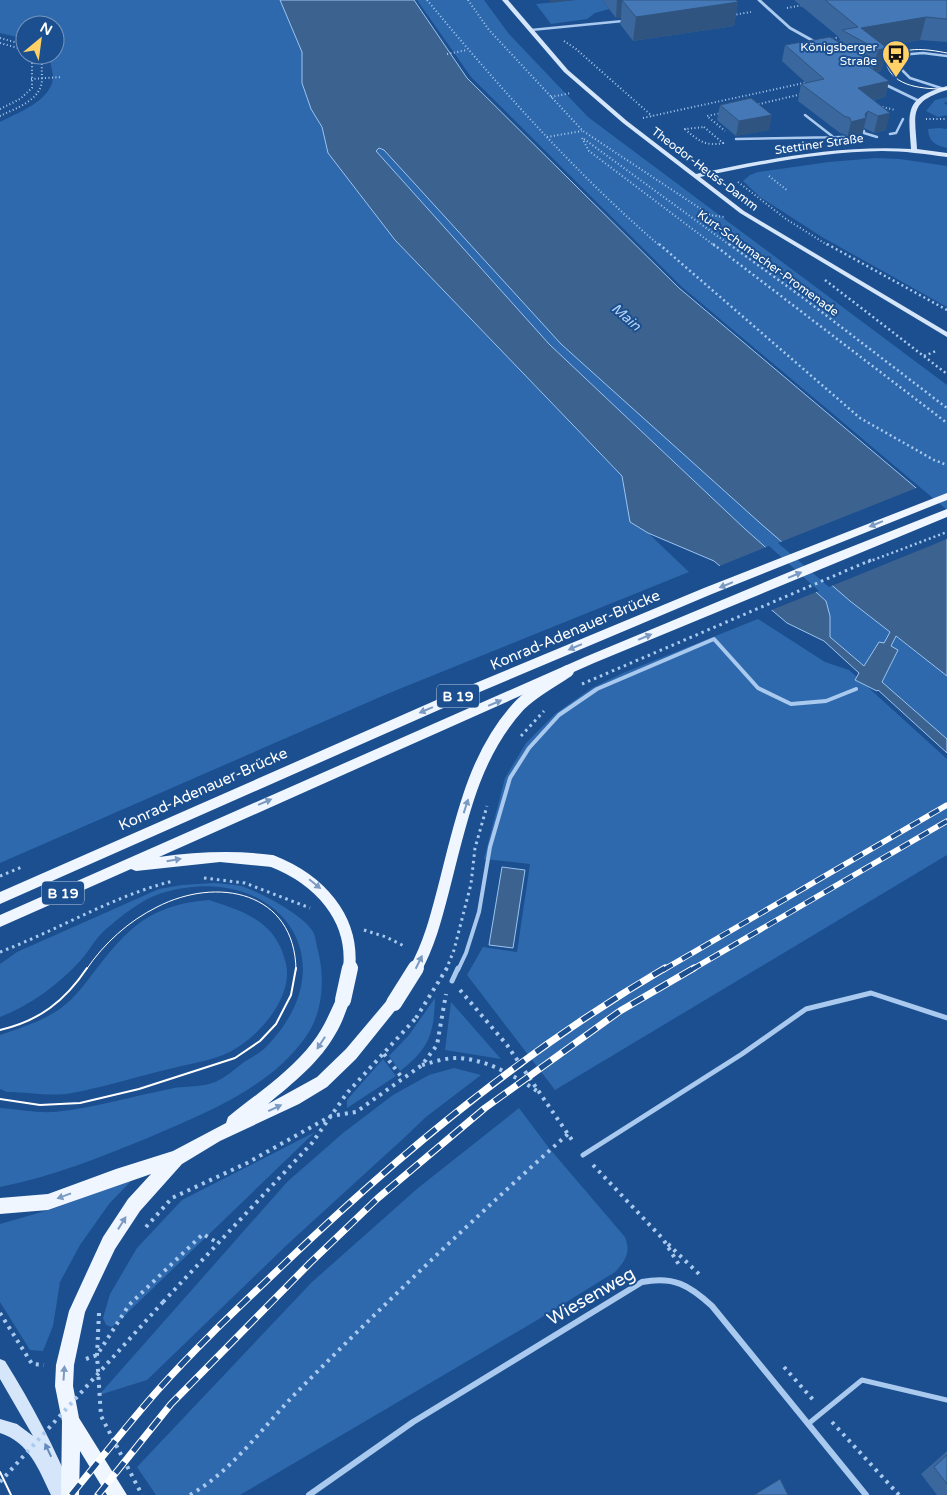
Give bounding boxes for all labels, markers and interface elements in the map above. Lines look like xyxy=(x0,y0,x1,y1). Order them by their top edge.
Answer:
north arrow xyxy=(15,15,65,65)
text: N xyxy=(37,19,55,39)
bus stop icon: Königsberger Straße xyxy=(881,39,911,78)
place label: Königsberger Straße xyxy=(800,40,877,68)
street label: Theodor-Heuss-Damm xyxy=(649,124,761,214)
street label: Stettiner Straße xyxy=(774,131,865,157)
street label: Kurt-Schumacher-Promenade xyxy=(695,207,842,319)
water label: Main xyxy=(608,300,645,335)
one-way arrow xyxy=(868,520,883,528)
one-way arrow xyxy=(788,570,802,578)
one-way arrow xyxy=(718,581,733,589)
street label: Konrad-Adenauer-Brücke xyxy=(487,586,663,674)
one-way arrow xyxy=(638,633,652,641)
one-way arrow xyxy=(568,643,582,651)
road number: B 19 xyxy=(437,684,479,708)
one-way arrow xyxy=(488,698,502,706)
one-way arrow xyxy=(419,707,433,715)
street label: Konrad-Adenauer-Brücke xyxy=(116,744,290,834)
one-way arrow xyxy=(258,798,273,806)
one-way arrow xyxy=(463,799,470,814)
one-way arrow xyxy=(166,855,182,863)
one-way arrow xyxy=(308,878,321,889)
road number: B 19 xyxy=(42,881,84,904)
one-way arrow xyxy=(415,954,423,969)
one-way arrow xyxy=(316,1037,325,1050)
one-way arrow xyxy=(268,1104,282,1112)
one-way arrow xyxy=(56,1193,71,1200)
one-way arrow xyxy=(118,1216,127,1229)
street label: Wiesenweg xyxy=(543,1262,639,1330)
one-way arrow xyxy=(61,1365,69,1381)
one-way arrow xyxy=(44,1443,52,1457)

